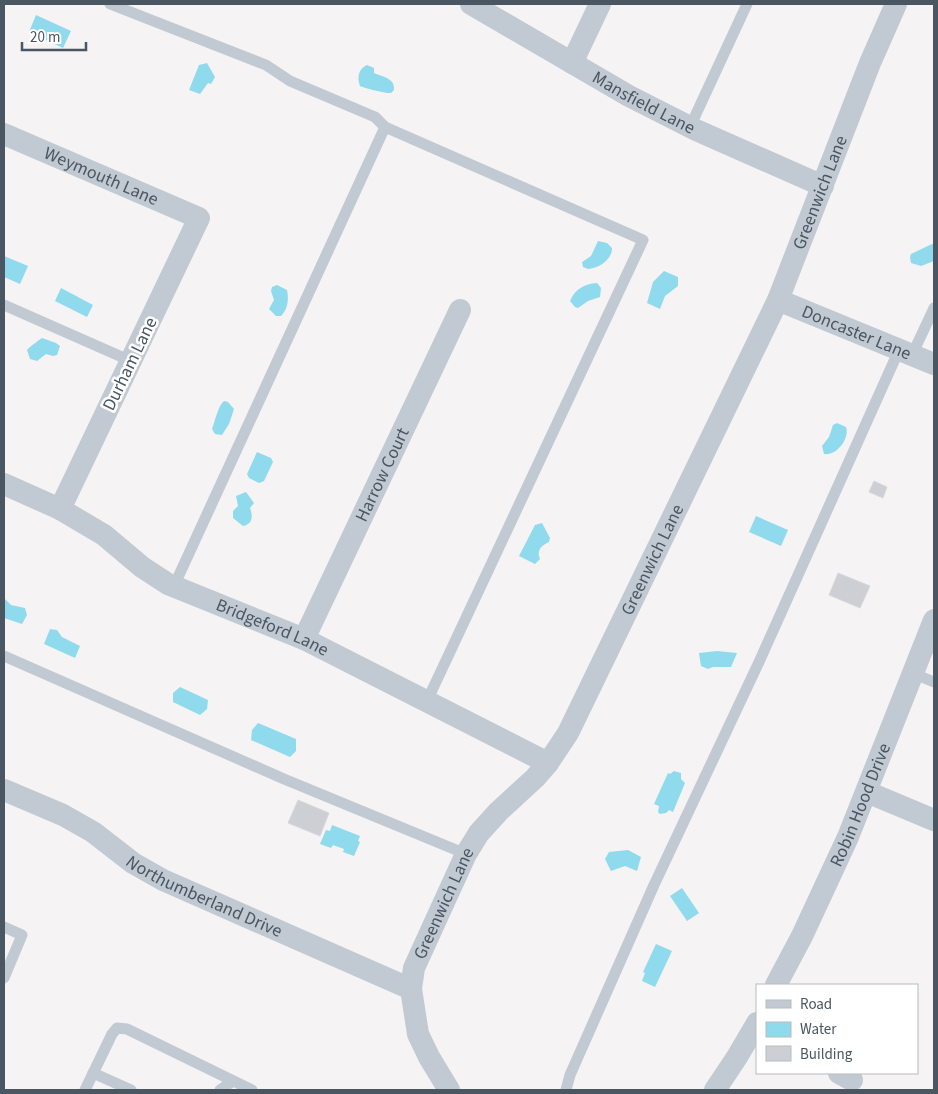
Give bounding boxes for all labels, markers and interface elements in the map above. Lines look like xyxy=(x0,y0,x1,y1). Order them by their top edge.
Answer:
scale bar xyxy=(22,20,86,52)
text: 20 m xyxy=(30,27,60,48)
street label: Mansfield Lane xyxy=(588,65,700,140)
street label: Greenwich Lane xyxy=(786,132,853,253)
street label: Weymouth Lane xyxy=(40,140,162,212)
street label: Doncaster Lane xyxy=(798,299,915,366)
street label: Durham Lane xyxy=(97,313,163,415)
street label: Harrow Court xyxy=(349,423,415,526)
street label: Greenwich Lane xyxy=(615,500,690,619)
street label: Bridgeford Lane xyxy=(212,592,333,662)
street label: Robin Hood Drive xyxy=(823,739,897,871)
street label: Greenwich Lane xyxy=(407,842,480,963)
street label: Northumberland Drive xyxy=(121,849,286,943)
legend xyxy=(756,984,918,1074)
text: Road xyxy=(800,994,832,1015)
text: Water xyxy=(800,1019,837,1040)
text: Building xyxy=(800,1044,853,1065)

